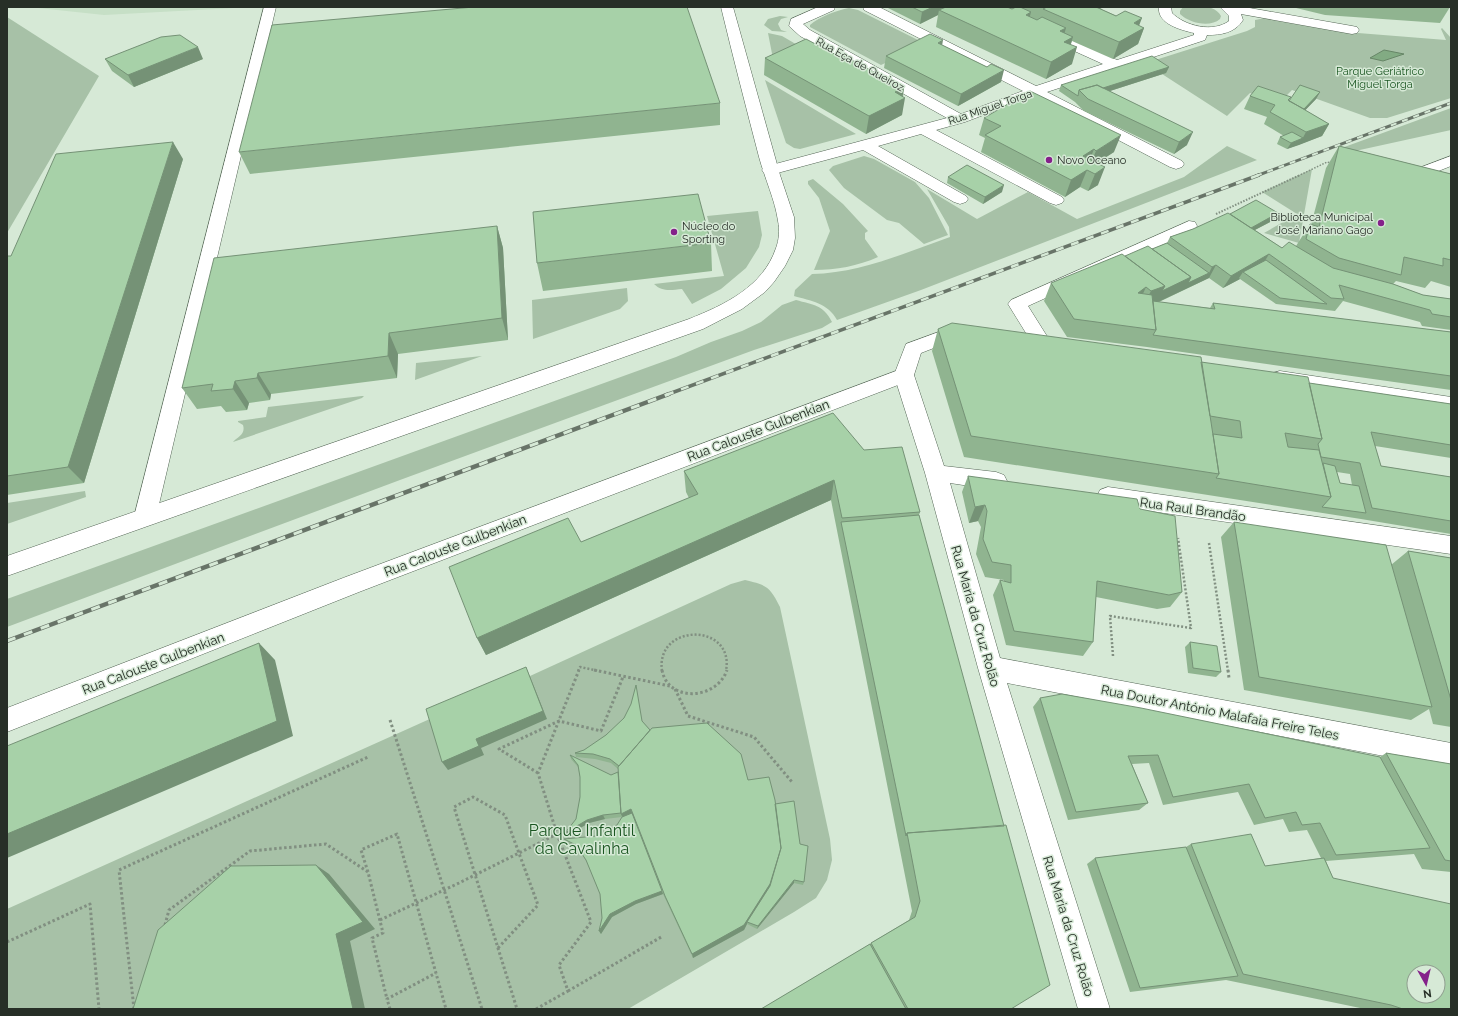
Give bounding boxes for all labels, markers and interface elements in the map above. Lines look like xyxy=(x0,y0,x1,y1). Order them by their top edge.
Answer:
street label: Rua Eça de Queiroz xyxy=(813,35,907,94)
park label: Parque Geriátrico Miguel Torga xyxy=(1336,65,1424,91)
street label: Rua Miguel Torga xyxy=(946,87,1034,128)
place label: Novo Oceano xyxy=(1057,154,1127,167)
marker: Novo Oceano xyxy=(1044,155,1054,165)
place label: Biblioteca Municipal José Mariano Gago xyxy=(1271,211,1373,237)
marker: Biblioteca Municipal José Mariano Gago xyxy=(1376,218,1386,228)
place label: Núcleo do Sporting xyxy=(682,220,736,246)
marker: Núcleo do Sporting xyxy=(669,227,679,237)
street label: Rua Calouste Gulbenkian xyxy=(685,396,831,465)
street label: Rua Raul Brandão xyxy=(1139,495,1247,524)
street label: Rua Calouste Gulbenkian xyxy=(382,511,528,580)
street label: Rua Maria da Cruz Rolão xyxy=(948,544,1003,689)
street label: Rua Calouste Gulbenkian xyxy=(80,629,226,698)
street label: Rua Doutor António Malafaia Freire Teles xyxy=(1100,682,1340,743)
park label: Parque Infantil da Cavalinha xyxy=(529,821,636,858)
street label: Rua Maria da Cruz Rolão xyxy=(1040,854,1097,999)
north arrow xyxy=(1406,964,1446,1004)
text: N xyxy=(1422,986,1432,1000)

